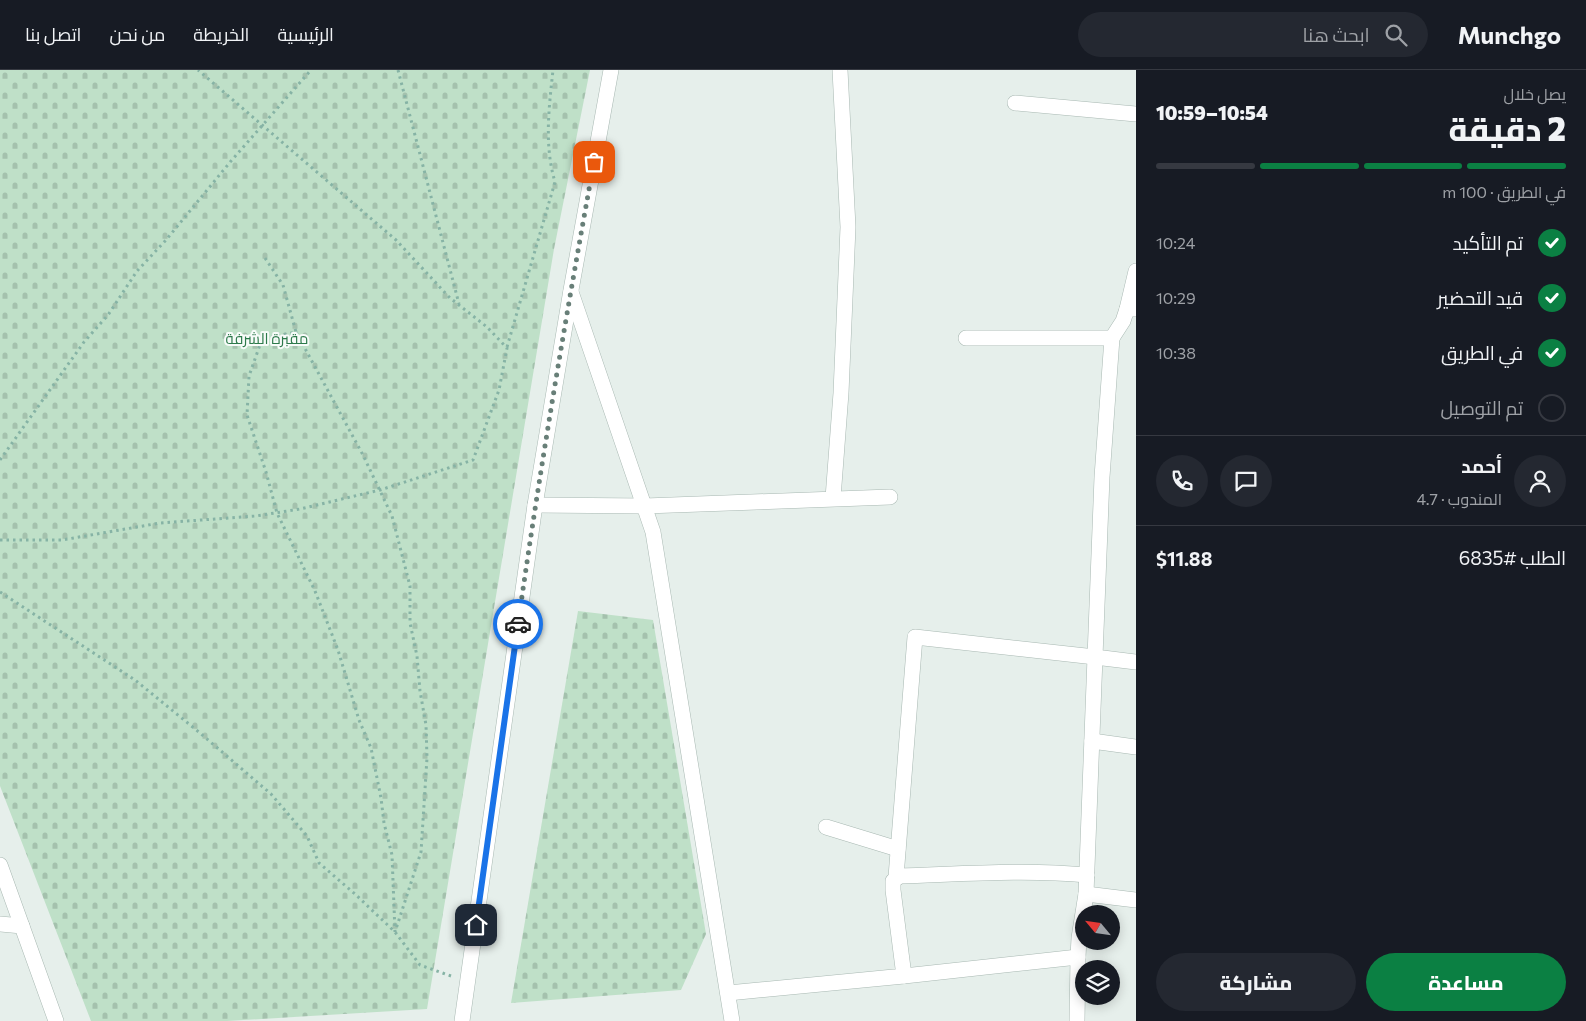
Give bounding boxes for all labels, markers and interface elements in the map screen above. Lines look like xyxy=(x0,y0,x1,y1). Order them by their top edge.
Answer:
search box xyxy=(1078,12,1428,57)
text: Munchgo xyxy=(1458,20,1561,49)
icon: search xyxy=(1382,21,1410,49)
text: اتصل بنا xyxy=(25,23,81,45)
text: من نحن xyxy=(109,23,165,45)
text: الخريطة xyxy=(193,23,249,45)
text: الرئيسية xyxy=(277,23,334,45)
text: ابحث هنا xyxy=(1303,23,1370,46)
text: يصل خلال xyxy=(1504,84,1566,103)
text: 10:54–10:59 xyxy=(1156,101,1268,124)
text: 2 دقيقة xyxy=(1448,108,1566,148)
pin xyxy=(573,141,615,183)
icon: bag xyxy=(580,148,608,176)
text: في الطريق · 100 m xyxy=(1442,182,1566,201)
icon: check xyxy=(1538,229,1566,257)
text: تم التأكيد xyxy=(1453,231,1523,254)
text: 10:24 xyxy=(1156,233,1195,252)
icon: check xyxy=(1538,284,1566,312)
text: قيد التحضير xyxy=(1437,286,1523,309)
text: 10:29 xyxy=(1156,288,1196,307)
park label: مقبرة الشرفة xyxy=(226,329,308,348)
icon: check xyxy=(1538,339,1566,367)
text: في الطريق xyxy=(1441,341,1523,364)
text: 10:38 xyxy=(1156,343,1196,362)
text: تم التوصيل xyxy=(1440,396,1523,419)
text: أحمد xyxy=(1461,454,1502,477)
button: phone xyxy=(1156,455,1208,507)
button: chat xyxy=(1220,455,1272,507)
button: person xyxy=(1514,455,1566,507)
text: المندوب · 4.7 xyxy=(1416,489,1502,508)
text: الطلب #6835 xyxy=(1459,546,1566,569)
text: $11.88 xyxy=(1156,547,1212,570)
courier xyxy=(493,599,543,649)
icon: car xyxy=(504,610,532,638)
pin xyxy=(455,904,497,946)
north arrow xyxy=(1075,905,1120,950)
map controls xyxy=(1075,905,1120,1005)
icon: home xyxy=(462,911,490,939)
button: مشاركة xyxy=(1156,953,1356,1011)
button: مساعدة xyxy=(1366,953,1566,1011)
button: layers xyxy=(1075,960,1120,1005)

